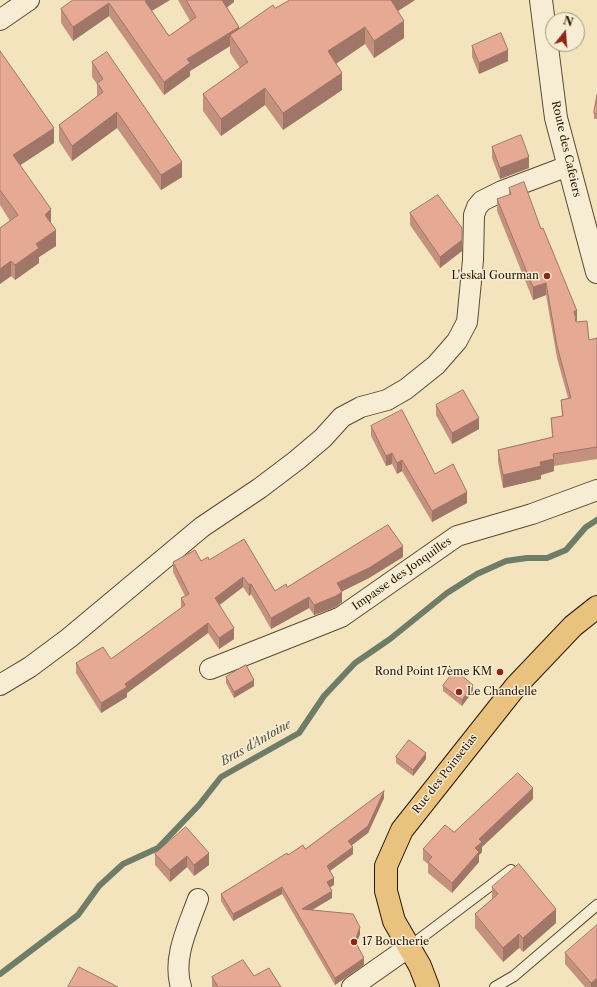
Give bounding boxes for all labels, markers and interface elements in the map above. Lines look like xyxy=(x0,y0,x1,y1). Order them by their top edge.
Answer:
north arrow xyxy=(545,12,585,52)
text: N xyxy=(562,13,575,30)
street label: Route des Cafeiers xyxy=(549,100,583,198)
place label: L'eskal Gourman xyxy=(451,269,539,283)
marker: L'eskal Gourman xyxy=(542,271,552,281)
street label: Impasse des Jonquilles xyxy=(350,535,454,613)
place label: Rond Point 17ème KM xyxy=(375,665,492,679)
marker: Rond Point 17ème KM xyxy=(495,667,505,677)
place label: Le Chandelle xyxy=(467,685,537,699)
marker: Le Chandelle xyxy=(454,687,464,697)
water label: Bras d'Antoine xyxy=(218,717,294,769)
street label: Rue des Poinsetias xyxy=(410,732,480,816)
place label: 17 Boucherie xyxy=(362,935,429,949)
marker: 17 Boucherie xyxy=(349,937,359,947)

